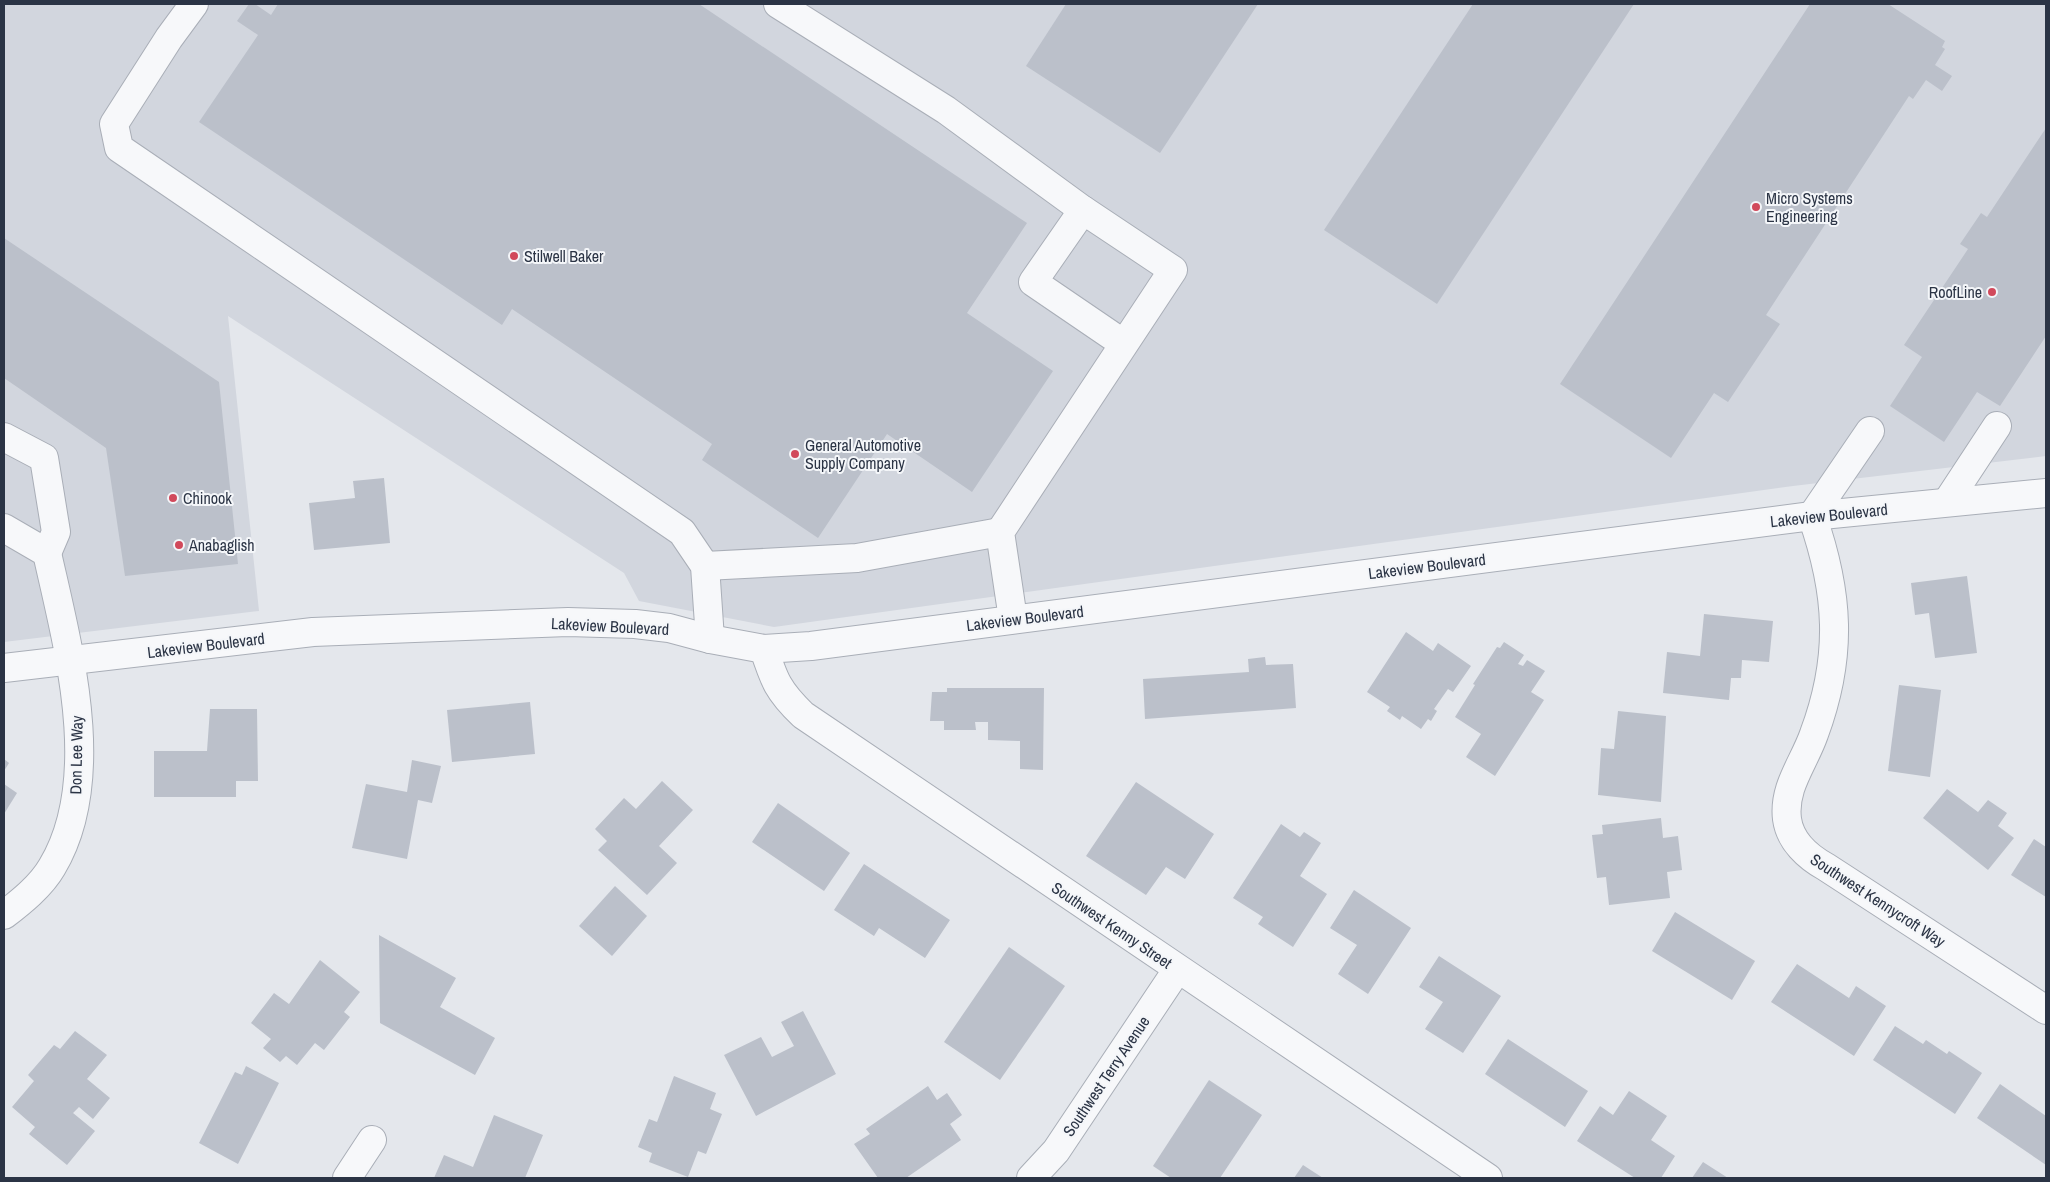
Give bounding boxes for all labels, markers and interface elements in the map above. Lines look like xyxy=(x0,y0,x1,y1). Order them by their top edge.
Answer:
place label: Micro Systems Engineering xyxy=(1766,187,1853,227)
marker: Micro Systems Engineering xyxy=(1750,201,1762,213)
place label: Stilwell Baker xyxy=(524,245,604,267)
marker: Stilwell Baker xyxy=(508,250,520,262)
place label: RoofLine xyxy=(1929,281,1982,303)
marker: RoofLine xyxy=(1986,286,1998,298)
place label: General Automotive Supply Company xyxy=(805,434,921,474)
marker: General Automotive Supply Company xyxy=(789,448,801,460)
place label: Chinook xyxy=(183,487,232,509)
marker: Chinook xyxy=(167,492,179,504)
street label: Lakeview Boulevard xyxy=(1769,498,1889,532)
place label: Anabaglish xyxy=(188,534,255,556)
marker: Anabaglish xyxy=(173,539,185,551)
street label: Lakeview Boulevard xyxy=(1367,548,1487,584)
street label: Lakeview Boulevard xyxy=(965,600,1085,636)
street label: Lakeview Boulevard xyxy=(550,612,670,640)
street label: Lakeview Boulevard xyxy=(146,627,266,663)
street label: Don Lee Way xyxy=(64,715,88,795)
street label: Southwest Kennycroft Way xyxy=(1806,848,1950,952)
street label: Southwest Kenny Street xyxy=(1047,877,1177,974)
street label: Southwest Terry Avenue xyxy=(1057,1011,1155,1141)

